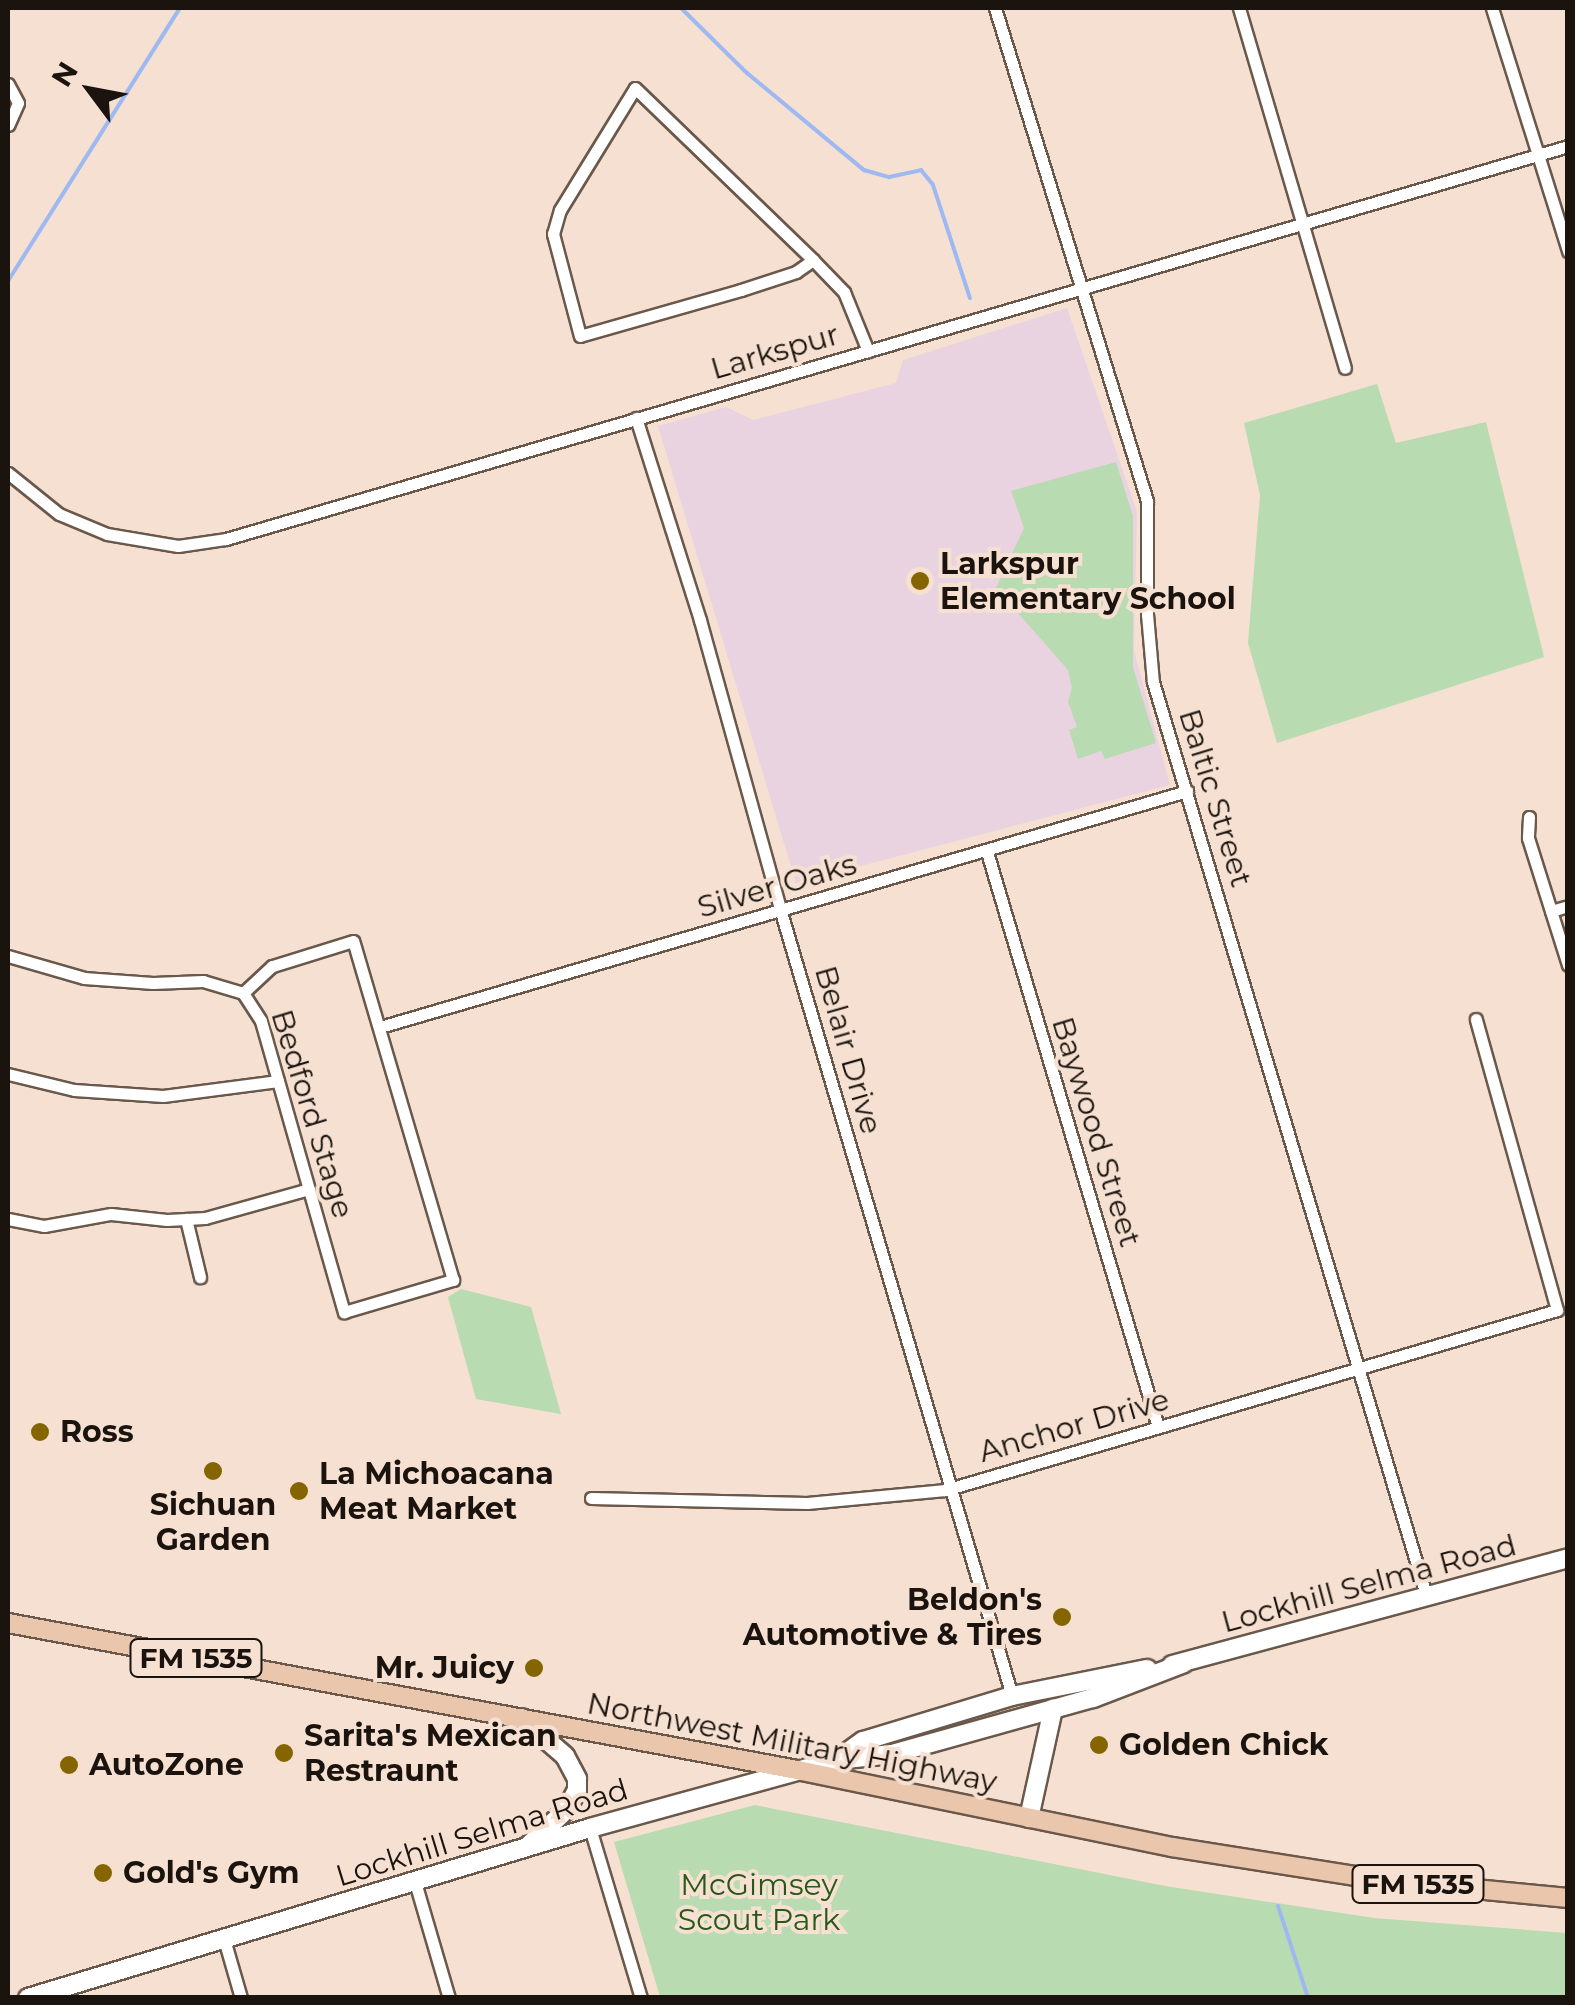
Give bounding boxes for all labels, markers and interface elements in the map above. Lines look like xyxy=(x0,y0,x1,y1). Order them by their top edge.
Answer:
north arrow xyxy=(40,40,140,140)
text: N xyxy=(44,56,85,93)
street label: Larkspur xyxy=(707,317,843,387)
place label: Larkspur Elementary School xyxy=(940,546,1236,616)
marker: Larkspur Elementary School xyxy=(909,570,931,592)
street label: Baltic Street xyxy=(1171,705,1259,891)
street label: Silver Oaks xyxy=(694,846,860,926)
street label: Belair Drive xyxy=(807,962,889,1138)
street label: Bedford Stage xyxy=(263,1005,361,1223)
street label: Baywood Street xyxy=(1044,1013,1148,1251)
street label: Anchor Drive xyxy=(975,1382,1173,1470)
place label: Ross xyxy=(60,1414,134,1450)
marker: Ross xyxy=(29,1421,51,1443)
place label: La Michoacana Meat Market xyxy=(319,1456,554,1526)
marker: Sichuan Garden xyxy=(202,1460,224,1482)
marker: La Michoacana Meat Market xyxy=(288,1480,310,1502)
place label: Sichuan Garden xyxy=(150,1487,276,1558)
street label: Lockhill Selma Road xyxy=(1218,1527,1520,1641)
place label: Beldon's Automotive & Tires xyxy=(743,1582,1042,1652)
marker: Beldon's Automotive & Tires xyxy=(1051,1606,1073,1628)
road number: FM 1535 xyxy=(128,1635,264,1681)
place label: Mr. Juicy xyxy=(375,1650,514,1686)
marker: Mr. Juicy xyxy=(523,1657,545,1679)
street label: Northwest Military Highway xyxy=(584,1686,1000,1800)
place label: Sarita's Mexican Restraunt xyxy=(304,1718,557,1788)
place label: Golden Chick xyxy=(1119,1727,1328,1763)
marker: Golden Chick xyxy=(1088,1734,1110,1756)
marker: Sarita's Mexican Restraunt xyxy=(273,1742,295,1764)
place label: AutoZone xyxy=(89,1747,244,1783)
marker: AutoZone xyxy=(58,1754,80,1776)
street label: Lockhill Selma Road xyxy=(332,1771,632,1895)
place label: Gold's Gym xyxy=(123,1855,299,1891)
road number: FM 1535 xyxy=(1350,1861,1486,1907)
marker: Gold's Gym xyxy=(92,1862,114,1884)
park label: McGimsey Scout Park xyxy=(678,1867,840,1938)

